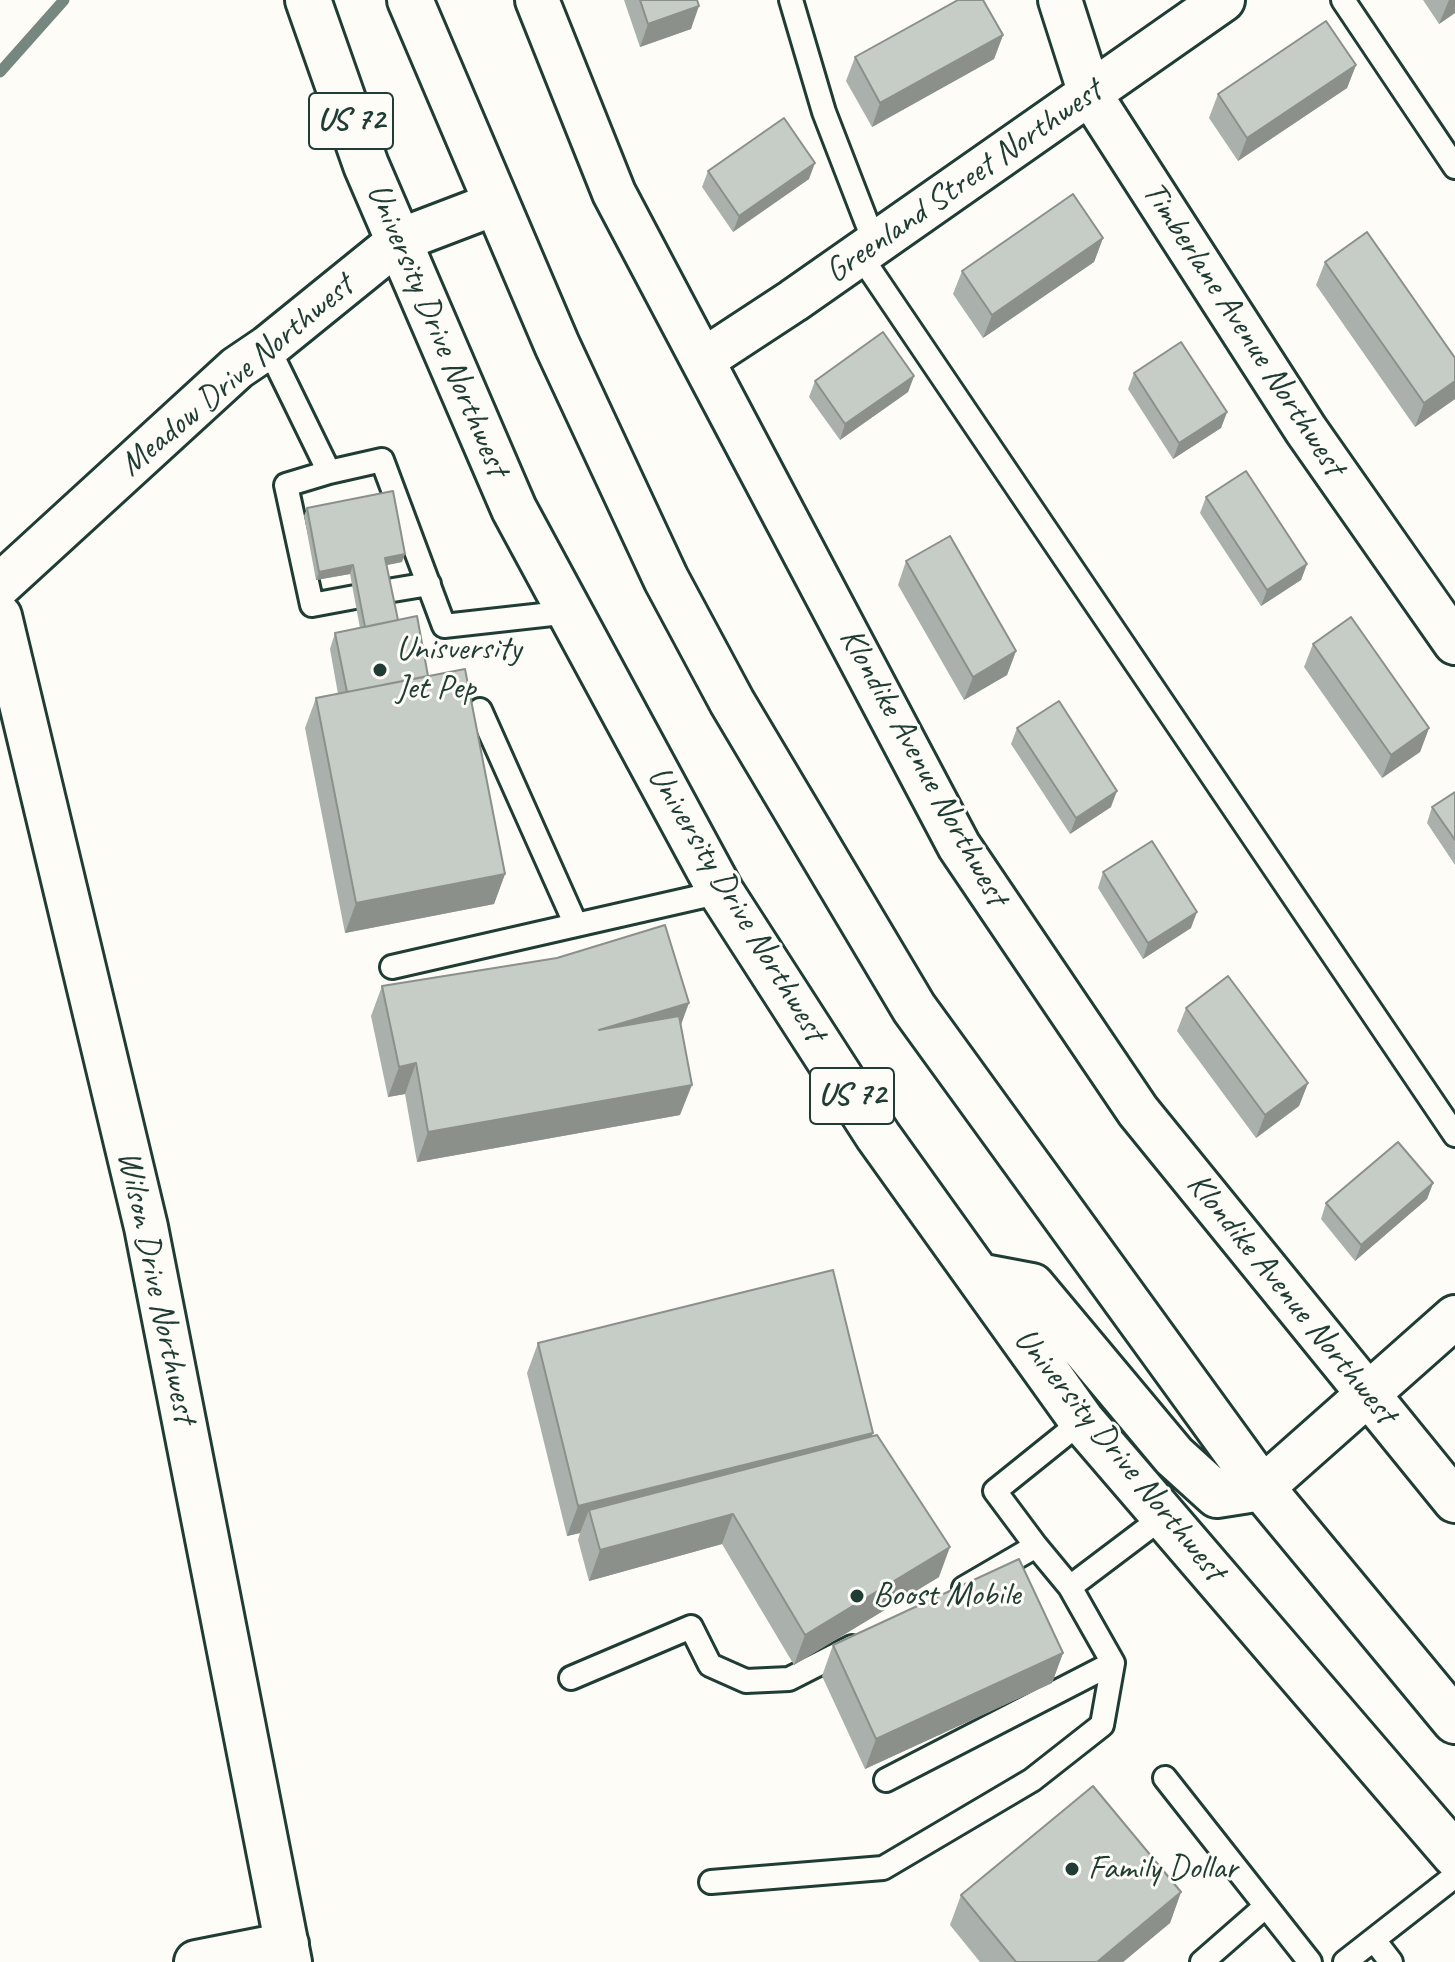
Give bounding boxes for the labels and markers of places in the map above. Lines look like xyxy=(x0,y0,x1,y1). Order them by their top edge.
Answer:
place label: Unisversity Jet Pep xyxy=(396,630,521,710)
marker: Unisversity Jet Pep xyxy=(371,661,389,679)
place label: Boost Mobile xyxy=(873,1576,1020,1616)
marker: Boost Mobile xyxy=(848,1587,866,1605)
place label: Family Dollar xyxy=(1088,1849,1238,1889)
marker: Family Dollar xyxy=(1063,1860,1081,1878)

